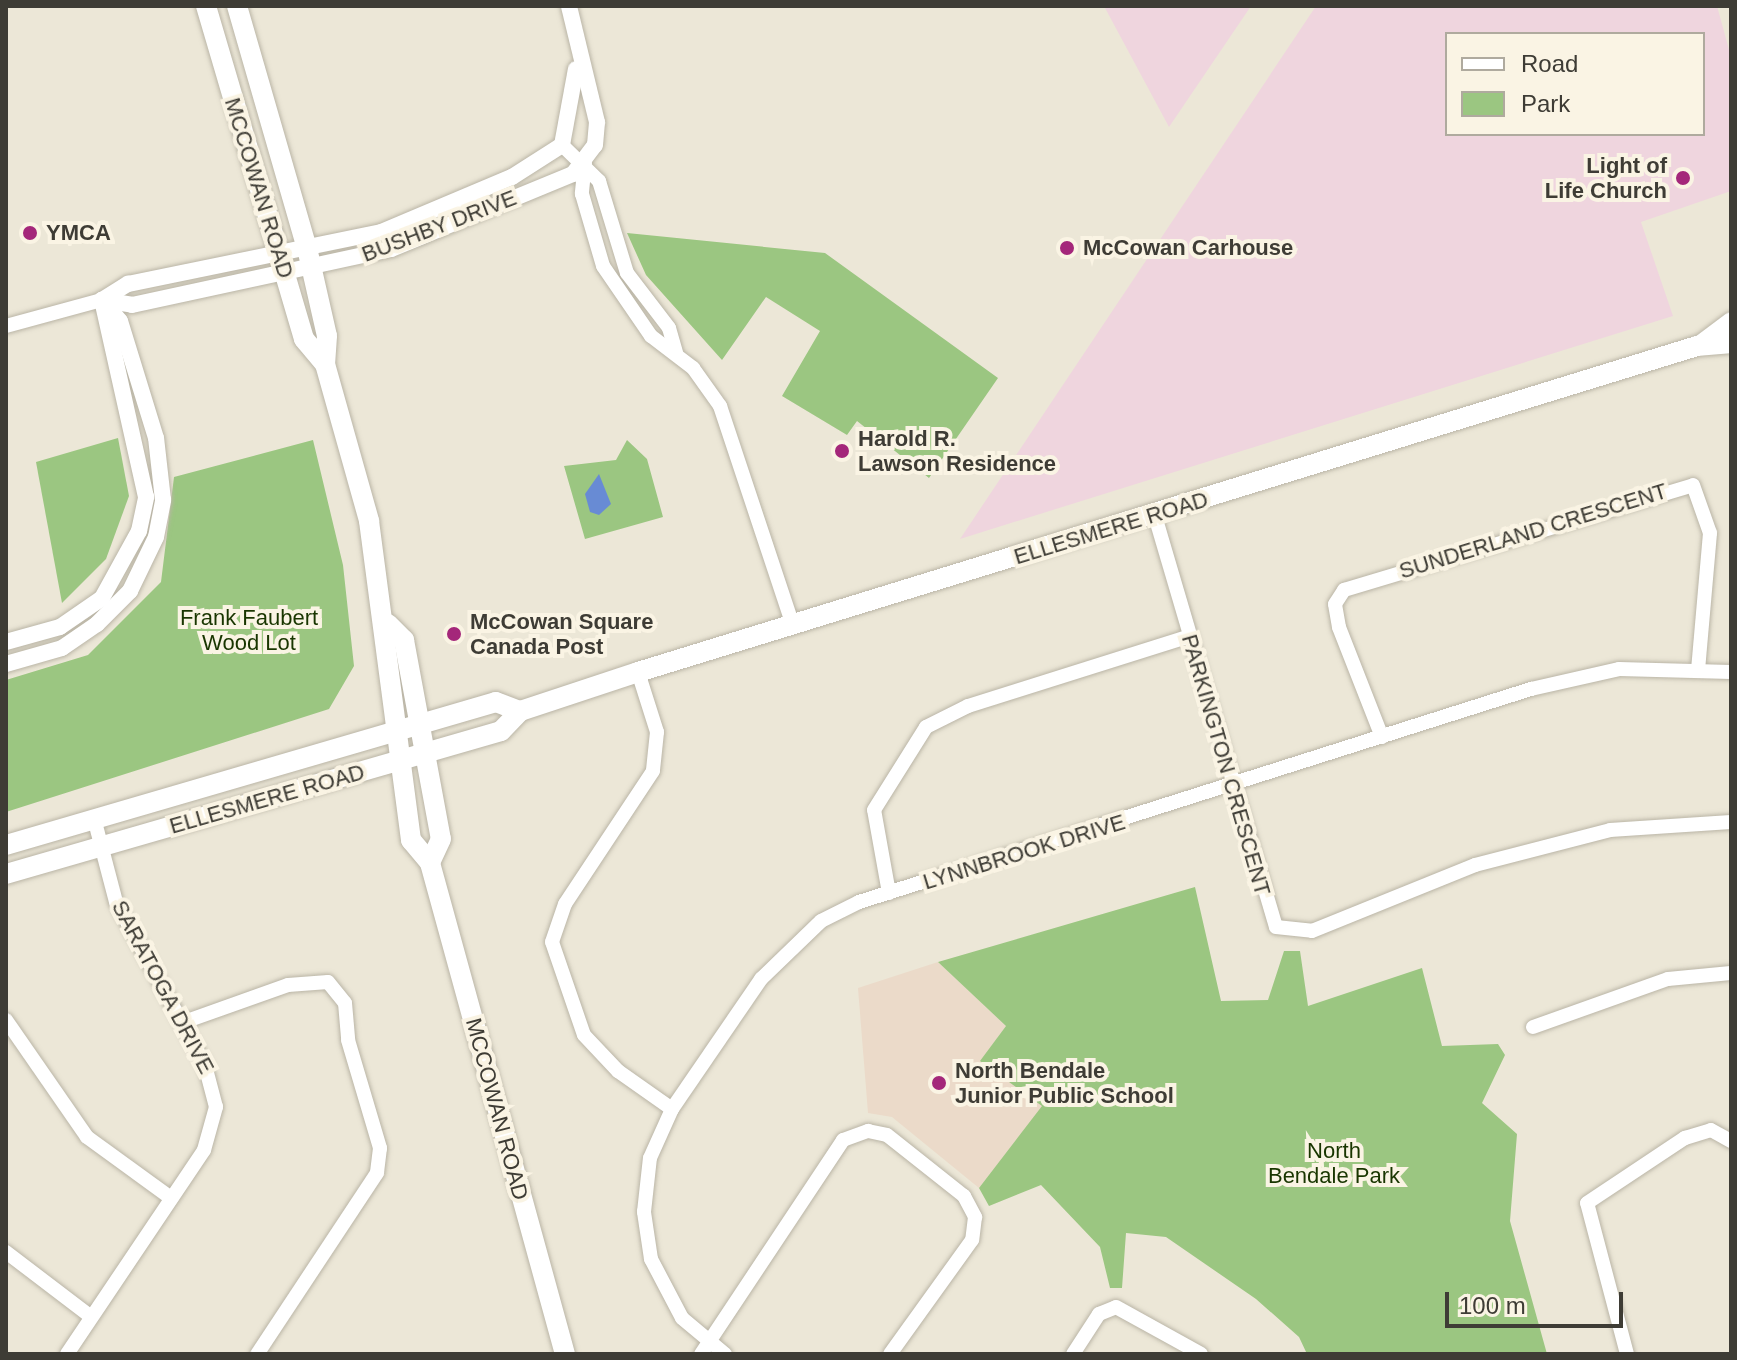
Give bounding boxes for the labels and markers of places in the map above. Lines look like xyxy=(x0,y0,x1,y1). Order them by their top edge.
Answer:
place label: Light of Life Church xyxy=(1545,152,1667,204)
marker: Light of Life Church xyxy=(1674,169,1692,187)
place label: YMCA xyxy=(46,220,111,246)
marker: YMCA xyxy=(21,224,39,242)
place label: McCowan Carhouse xyxy=(1083,235,1293,261)
marker: McCowan Carhouse xyxy=(1058,239,1076,257)
place label: Harold R. Lawson Residence xyxy=(858,425,1056,476)
marker: Harold R. Lawson Residence xyxy=(833,442,851,460)
place label: McCowan Square Canada Post xyxy=(470,608,653,660)
marker: McCowan Square Canada Post xyxy=(445,625,463,643)
place label: North Bendale Junior Public School xyxy=(955,1057,1174,1108)
marker: North Bendale Junior Public School xyxy=(930,1074,948,1092)

